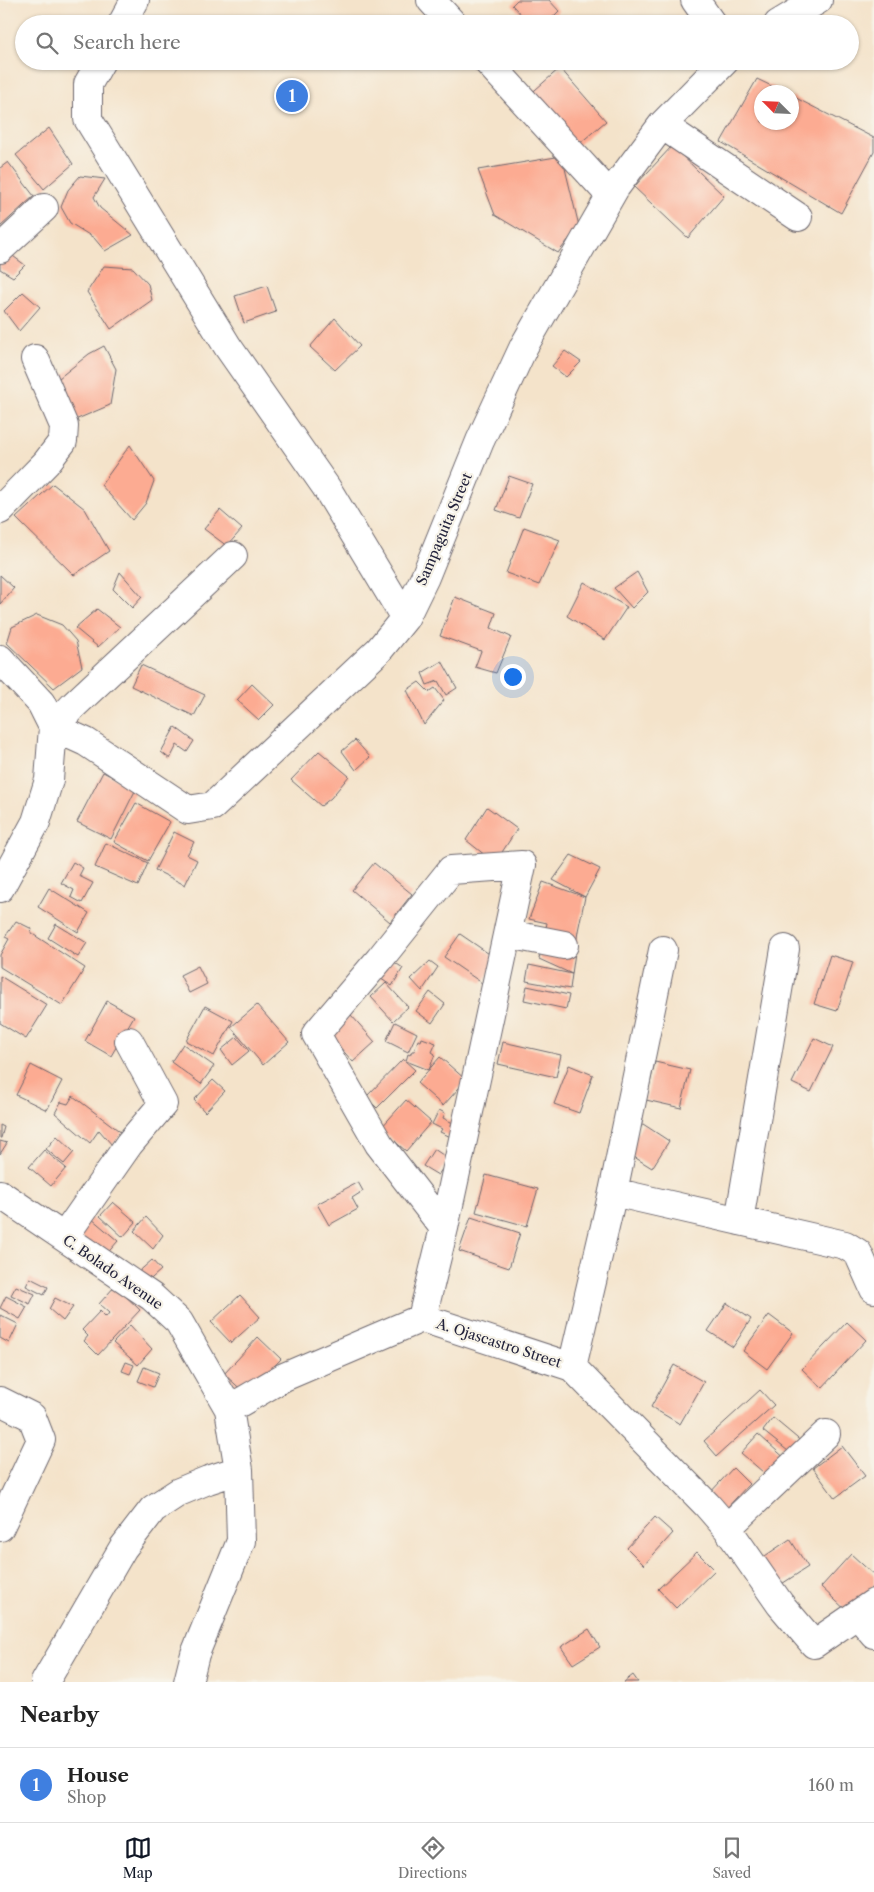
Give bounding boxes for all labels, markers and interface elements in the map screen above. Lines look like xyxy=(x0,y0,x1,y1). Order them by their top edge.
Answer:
search box xyxy=(15,15,859,70)
icon: search xyxy=(33,29,61,57)
text: Search here xyxy=(73,31,181,54)
pin: 1 xyxy=(276,77,308,115)
north arrow xyxy=(754,85,799,130)
street label: Sampaguita Street xyxy=(412,470,476,588)
your location xyxy=(500,664,526,690)
street label: C. Bolado Avenue xyxy=(59,1231,167,1313)
street label: A. Ojascastro Street xyxy=(433,1314,564,1372)
text: Nearby xyxy=(20,1702,99,1727)
text: House xyxy=(67,1764,129,1787)
text: 1 xyxy=(32,1775,40,1795)
text: 160 m xyxy=(809,1775,854,1795)
text: Shop xyxy=(67,1787,106,1807)
tab: Map xyxy=(123,1834,153,1882)
tab: Directions xyxy=(398,1834,467,1882)
tab: Saved xyxy=(712,1834,751,1882)

